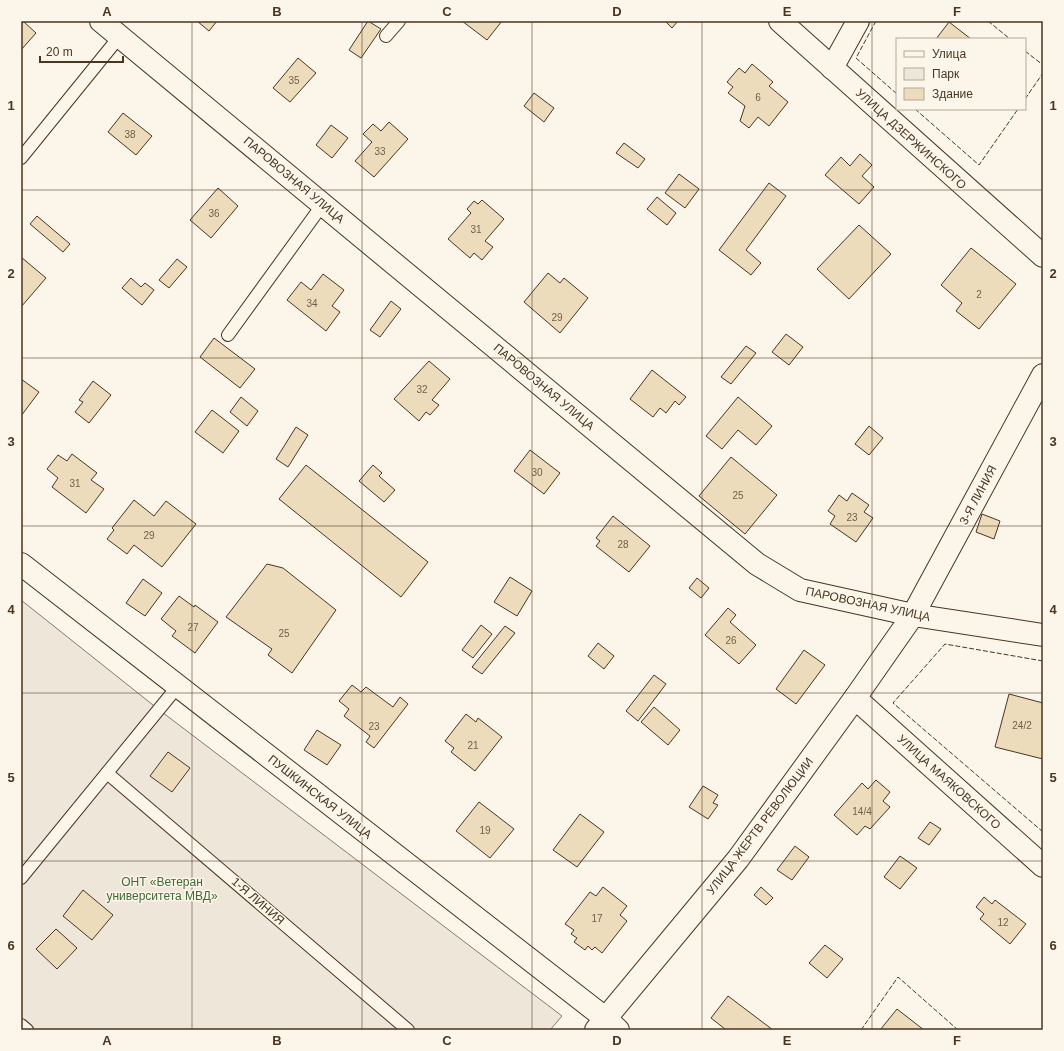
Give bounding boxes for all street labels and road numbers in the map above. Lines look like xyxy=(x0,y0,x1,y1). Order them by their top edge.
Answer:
street label: УЛИЦА ДЗЕРЖИНСКОГО xyxy=(853,86,969,192)
street label: ПАРОВОЗНАЯ УЛИЦА xyxy=(241,134,347,226)
street label: ПАРОВОЗНАЯ УЛИЦА xyxy=(491,341,597,433)
street label: 3-Я ЛИНИЯ xyxy=(957,463,999,527)
street label: ПАРОВОЗНАЯ УЛИЦА xyxy=(804,584,932,624)
street label: УЛИЦА МАЯКОВСКОГО xyxy=(894,732,1004,832)
street label: ПУШКИНСКАЯ УЛИЦА xyxy=(265,752,375,842)
street label: УЛИЦА ЖЕРТВ РЕВОЛЮЦИИ xyxy=(704,755,816,897)
street label: 1-Я ЛИНИЯ xyxy=(229,874,287,928)

